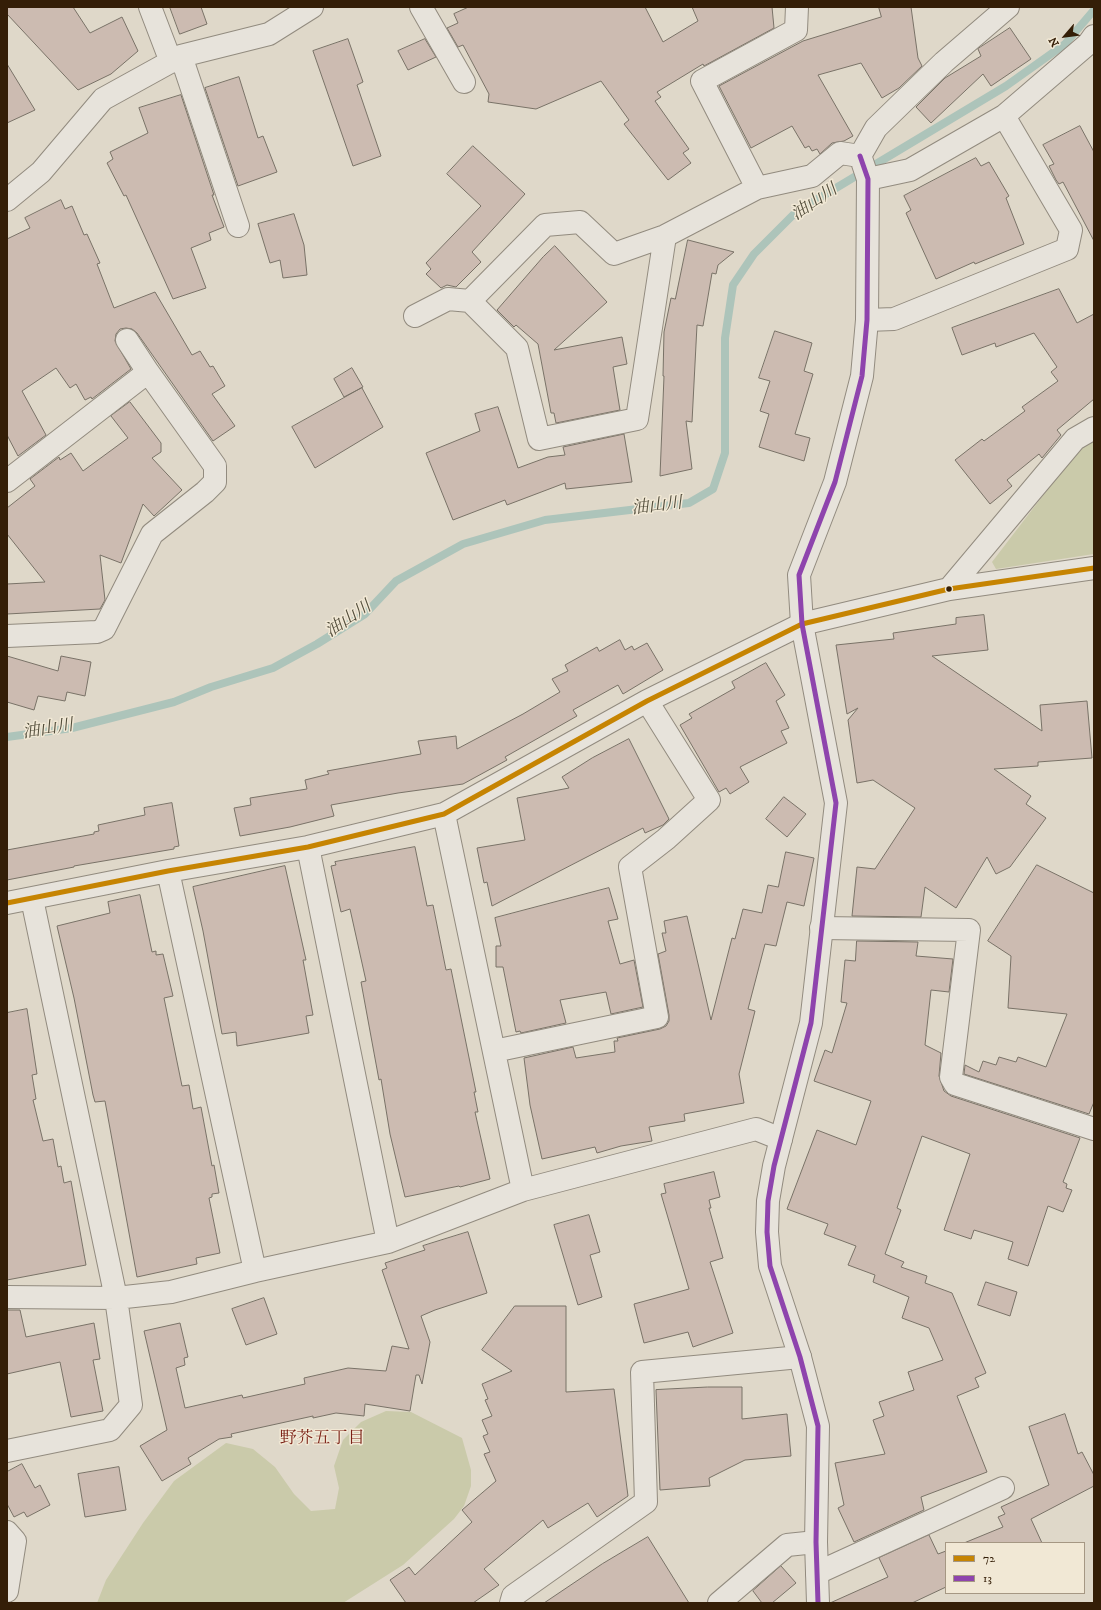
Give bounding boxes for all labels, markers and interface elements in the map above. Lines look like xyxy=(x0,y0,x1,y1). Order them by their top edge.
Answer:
north arrow xyxy=(1045,16,1085,56)
text: N xyxy=(1046,34,1063,49)
water label: 油山川 xyxy=(788,180,842,226)
water label: 油山川 xyxy=(630,494,684,520)
unlabelled marker xyxy=(944,584,954,594)
water label: 油山川 xyxy=(322,597,376,643)
water label: 油山川 xyxy=(21,716,75,744)
district label: 野芥五丁目 xyxy=(280,1429,364,1449)
legend xyxy=(945,1542,1085,1594)
text: 72 xyxy=(983,1551,995,1566)
text: 13 xyxy=(983,1571,992,1586)

